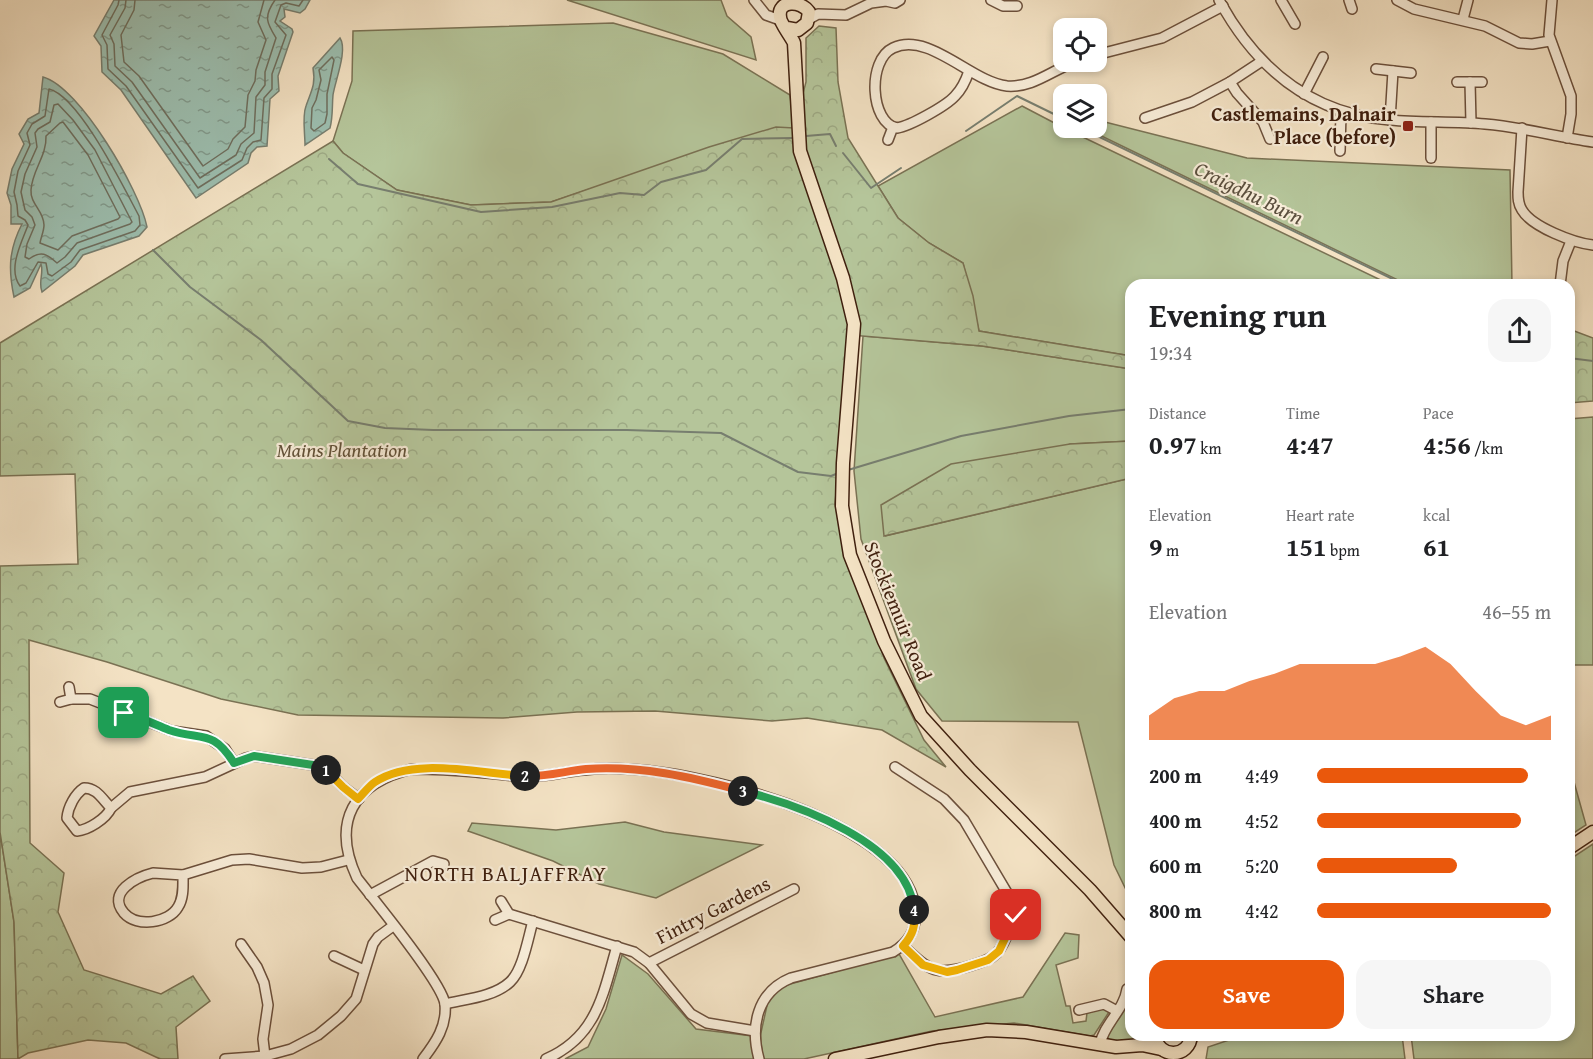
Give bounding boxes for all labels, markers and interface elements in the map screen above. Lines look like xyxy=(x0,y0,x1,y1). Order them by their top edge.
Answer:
map controls xyxy=(1053,18,1107,138)
button: locate xyxy=(1053,18,1107,72)
button: layers xyxy=(1053,84,1107,138)
place label: Castlemains, Dalnair Place (before) xyxy=(1211,99,1396,151)
marker: Castlemains, Dalnair Place (before) xyxy=(1401,119,1415,133)
water label: Craigdhu Burn xyxy=(1190,153,1309,232)
text: Evening run xyxy=(1149,291,1326,339)
button: share xyxy=(1488,299,1551,362)
text: 19:34 xyxy=(1149,338,1192,367)
text: Distance xyxy=(1149,401,1206,425)
text: Time xyxy=(1286,401,1320,425)
text: Pace xyxy=(1423,401,1454,425)
text: 0.97 xyxy=(1149,425,1197,464)
text: 4:47 xyxy=(1286,425,1334,464)
text: 4:56 xyxy=(1423,425,1471,464)
park label: Mains Plantation xyxy=(277,435,407,464)
text: km xyxy=(1197,436,1221,460)
text: /km xyxy=(1471,436,1503,460)
text: Elevation xyxy=(1149,503,1212,527)
text: Heart rate xyxy=(1286,503,1355,527)
text: kcal xyxy=(1423,503,1450,527)
text: 9 xyxy=(1149,527,1162,566)
text: 151 xyxy=(1286,527,1326,566)
text: 61 xyxy=(1423,527,1450,566)
street label: Stockiemuir Road xyxy=(857,537,940,685)
text: m xyxy=(1162,538,1179,562)
text: bpm xyxy=(1326,538,1360,562)
text: Elevation xyxy=(1149,597,1227,626)
text: 46–55 m xyxy=(1482,597,1551,626)
pin xyxy=(98,687,149,738)
icon: arrive xyxy=(107,696,140,729)
pin: 1 xyxy=(311,755,341,785)
text: 1 xyxy=(322,758,330,782)
pin: 2 xyxy=(510,761,540,791)
text: 200 m xyxy=(1149,761,1202,790)
text: 4:49 xyxy=(1245,761,1279,790)
text: 2 xyxy=(521,764,529,788)
pin: 3 xyxy=(728,776,758,806)
text: 3 xyxy=(739,779,747,803)
text: 400 m xyxy=(1149,806,1202,835)
text: 4:52 xyxy=(1245,806,1279,835)
text: 600 m xyxy=(1149,851,1202,880)
text: 5:20 xyxy=(1245,851,1279,880)
district label: NORTH BALJAFFRAY xyxy=(405,858,607,889)
street label: Fintry Gardens xyxy=(651,868,775,951)
pin xyxy=(990,889,1041,940)
pin: 4 xyxy=(899,895,929,925)
text: 800 m xyxy=(1149,896,1202,925)
text: 4:42 xyxy=(1245,896,1279,925)
text: 4 xyxy=(910,898,918,922)
icon: check xyxy=(999,898,1032,931)
button: Save xyxy=(1149,960,1344,1029)
button: Share xyxy=(1356,960,1551,1029)

